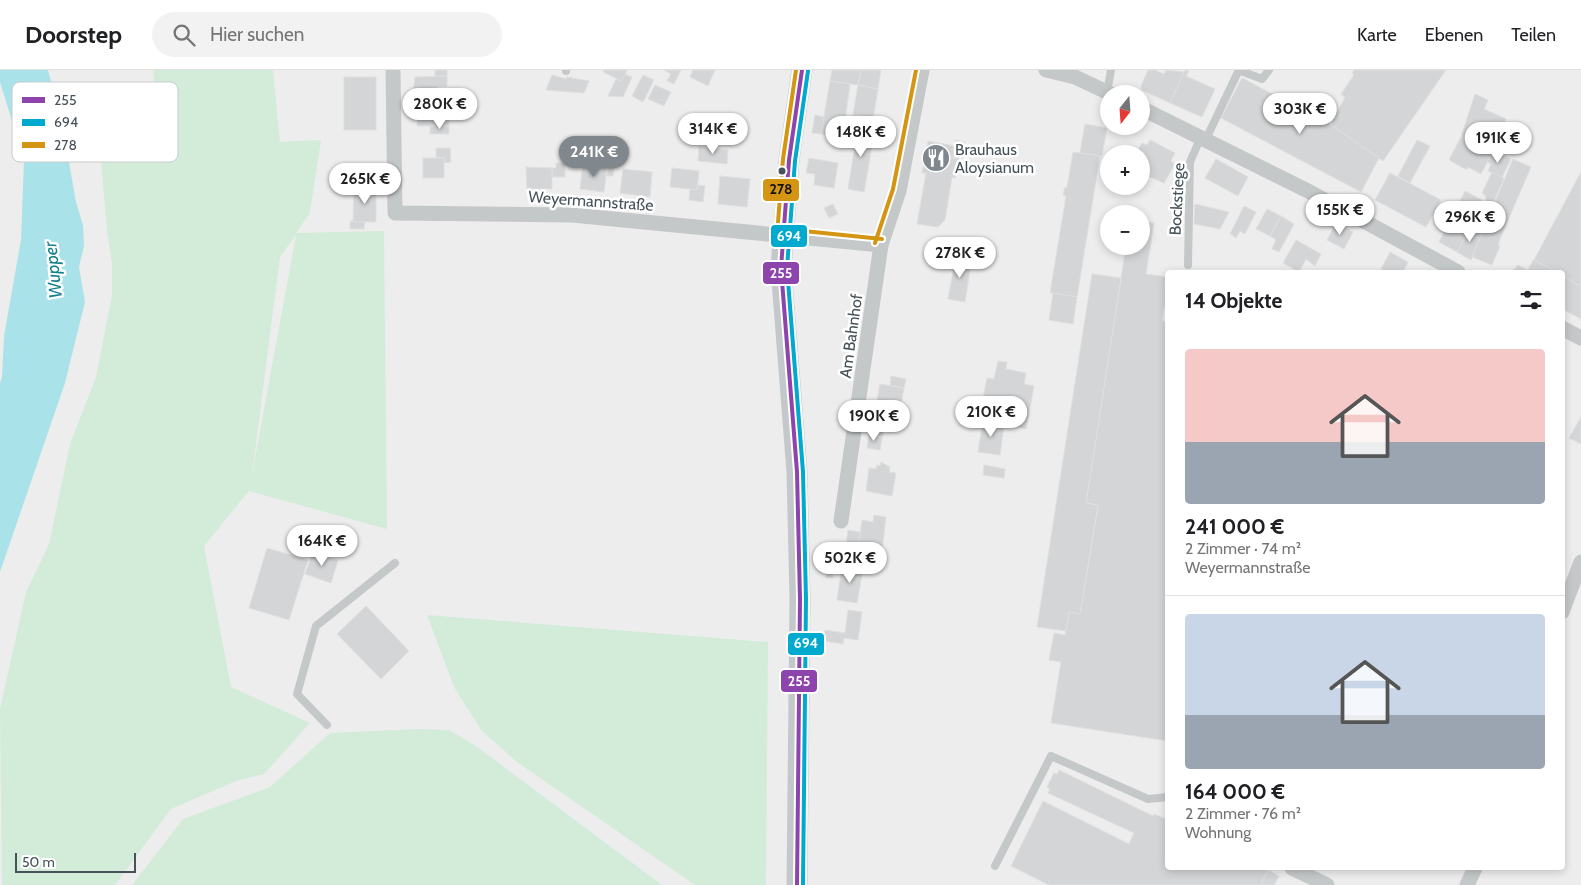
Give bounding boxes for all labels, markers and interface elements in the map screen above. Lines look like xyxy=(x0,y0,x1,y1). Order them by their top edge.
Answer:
search box xyxy=(152,12,502,57)
text: Doorstep xyxy=(25,20,122,49)
icon: search xyxy=(170,21,198,49)
text: Hier suchen xyxy=(210,23,304,46)
text: Karte xyxy=(1357,24,1397,46)
text: Ebenen xyxy=(1425,24,1483,46)
text: Teilen xyxy=(1511,24,1556,46)
legend xyxy=(12,82,178,162)
north arrow xyxy=(1100,85,1150,135)
map controls xyxy=(1100,85,1150,255)
pin: 280K € xyxy=(399,88,481,130)
text: 255 xyxy=(54,91,76,109)
pin: 303K € xyxy=(1259,92,1341,135)
text: 280K € xyxy=(413,94,467,113)
text: 303K € xyxy=(1274,99,1326,118)
pin: 314K € xyxy=(672,112,754,155)
text: 694 xyxy=(54,113,78,131)
pin: 148K € xyxy=(820,116,902,158)
text: 314K € xyxy=(689,119,737,138)
text: 148K € xyxy=(836,122,886,141)
pin: 191K € xyxy=(1457,122,1539,164)
text: 191K € xyxy=(1476,128,1520,147)
text: 278 xyxy=(54,136,77,154)
pin: 241K € xyxy=(553,136,635,178)
place label: Brauhaus Aloysianum xyxy=(955,140,1034,177)
text: 241K € xyxy=(570,142,618,161)
restaurant icon: Brauhaus Aloysianum xyxy=(921,143,951,173)
button: + xyxy=(1100,145,1150,195)
pin: 265K € xyxy=(324,162,406,205)
street label: Bockstiege xyxy=(1166,162,1188,236)
unlabelled marker xyxy=(777,166,787,176)
text: 265K € xyxy=(340,169,390,188)
line badge: 278 xyxy=(762,178,800,202)
text: 278 xyxy=(769,180,793,198)
street label: Weyermannstraße xyxy=(528,187,654,215)
pin: 155K € xyxy=(1299,194,1381,236)
text: 155K € xyxy=(1317,200,1363,219)
pin: 296K € xyxy=(1429,200,1511,243)
button: − xyxy=(1100,205,1150,255)
text: 296K € xyxy=(1445,207,1495,226)
line badge: 694 xyxy=(770,224,808,248)
text: 694 xyxy=(777,227,801,245)
pin: 278K € xyxy=(919,236,1001,279)
water label: Wupper xyxy=(39,239,67,300)
text: 278K € xyxy=(935,243,985,262)
line badge: 255 xyxy=(762,261,800,285)
text: 255 xyxy=(770,264,792,282)
icon: filters xyxy=(1517,286,1545,314)
text: 14 Objekte xyxy=(1185,288,1282,313)
street label: Am Bahnhof xyxy=(836,292,866,379)
icon: home xyxy=(1320,381,1410,471)
pin: 210K € xyxy=(950,396,1032,438)
pin: 190K € xyxy=(833,400,915,442)
text: 210K € xyxy=(966,402,1016,421)
text: 190K € xyxy=(849,406,899,425)
text: 241 000 € xyxy=(1185,514,1284,539)
pin: 164K € xyxy=(281,524,363,567)
text: 164K € xyxy=(298,531,346,550)
text: 2 Zimmer · 74 m² xyxy=(1185,539,1301,558)
pin: 502K € xyxy=(809,542,891,584)
text: 502K € xyxy=(824,548,876,567)
text: Weyermannstraße xyxy=(1185,558,1310,577)
line badge: 694 xyxy=(787,632,825,656)
text: 694 xyxy=(794,634,818,652)
icon: home xyxy=(1320,647,1410,737)
line badge: 255 xyxy=(780,669,818,693)
text: 255 xyxy=(788,672,810,690)
text: 164 000 € xyxy=(1185,779,1285,804)
text: 2 Zimmer · 76 m² xyxy=(1185,804,1301,823)
text: Wohnung xyxy=(1185,823,1251,842)
scale bar xyxy=(15,850,136,873)
text: 50 m xyxy=(22,853,55,871)

